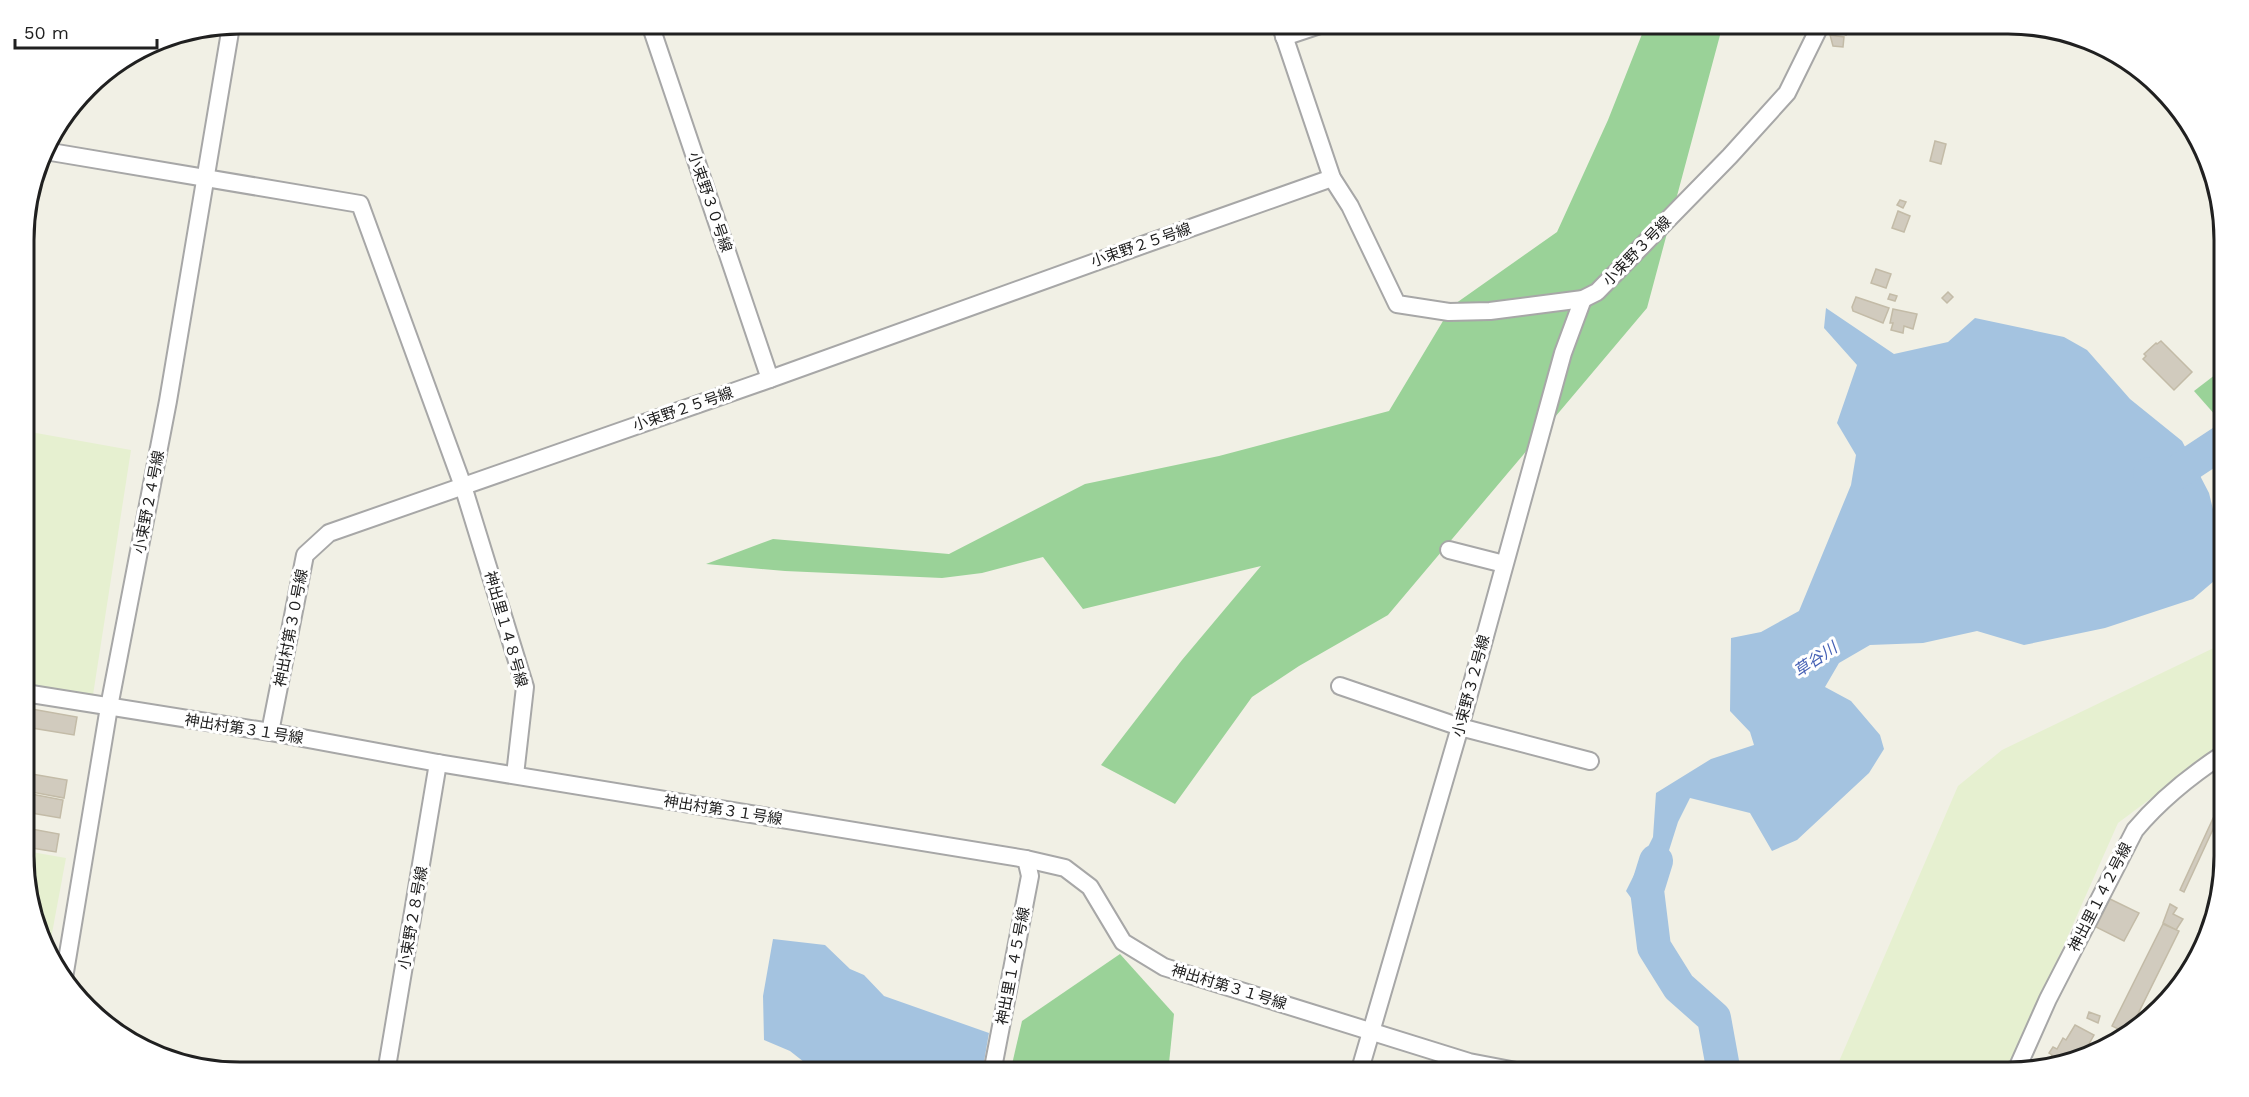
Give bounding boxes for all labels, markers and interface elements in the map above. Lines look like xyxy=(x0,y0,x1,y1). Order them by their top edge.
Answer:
scale bar xyxy=(15,12,158,50)
text: 50 m xyxy=(24,22,69,43)
street label: 小束野３０号線 xyxy=(684,149,736,255)
street label: 小束野３号線 xyxy=(1599,212,1675,290)
street label: 小束野２５号線 xyxy=(1088,219,1194,271)
street label: 小束野２５号線 xyxy=(630,383,736,435)
street label: 小束野２４号線 xyxy=(130,449,168,555)
street label: 神出村第３０号線 xyxy=(271,567,311,689)
street label: 神出里１４８号線 xyxy=(481,569,531,689)
street label: 小束野３２号線 xyxy=(1449,633,1493,739)
water label: 草谷川 xyxy=(1790,637,1842,681)
street label: 神出村第３１号線 xyxy=(183,711,305,747)
street label: 神出村第３１号線 xyxy=(662,792,784,828)
street label: 神出里１４２号線 xyxy=(2065,839,2135,955)
street label: 小束野２８号線 xyxy=(395,865,431,971)
street label: 神出里１４５号線 xyxy=(993,905,1033,1027)
street label: 神出村第３１号線 xyxy=(1169,961,1289,1013)

